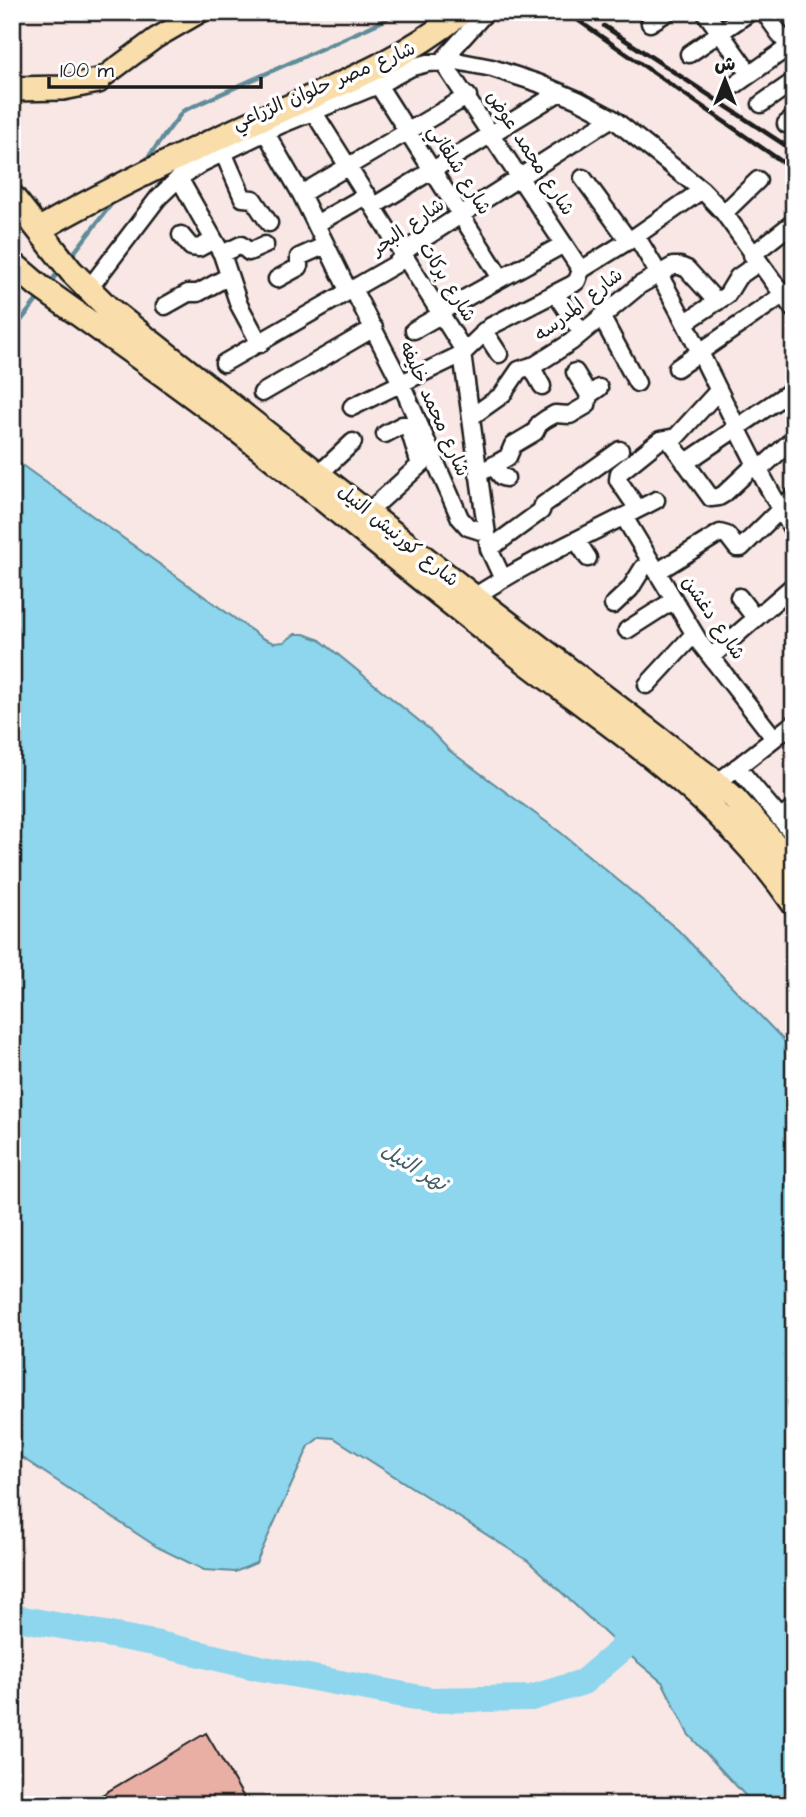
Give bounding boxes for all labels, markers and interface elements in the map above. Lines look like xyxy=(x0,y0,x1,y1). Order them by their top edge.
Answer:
street label: شارع مصر حلوان الزراعي xyxy=(228,35,421,139)
scale bar xyxy=(49,46,261,90)
north arrow xyxy=(690,46,760,116)
text: ش xyxy=(715,51,736,78)
text: 100 m xyxy=(60,56,115,85)
street label: شارع محمد عوض xyxy=(479,85,581,221)
street label: شارع شلقاني xyxy=(419,120,497,221)
street label: شارع البحر xyxy=(364,192,450,263)
street label: شارع بركات xyxy=(412,237,482,327)
street label: شارع المدرسه xyxy=(529,262,629,348)
street label: شارع محمد خليفه xyxy=(392,337,476,481)
street label: شارع كورنيش النيل xyxy=(332,479,464,593)
street label: شارع دغشن xyxy=(675,570,751,666)
water label: نهر النيل xyxy=(375,1136,454,1199)

